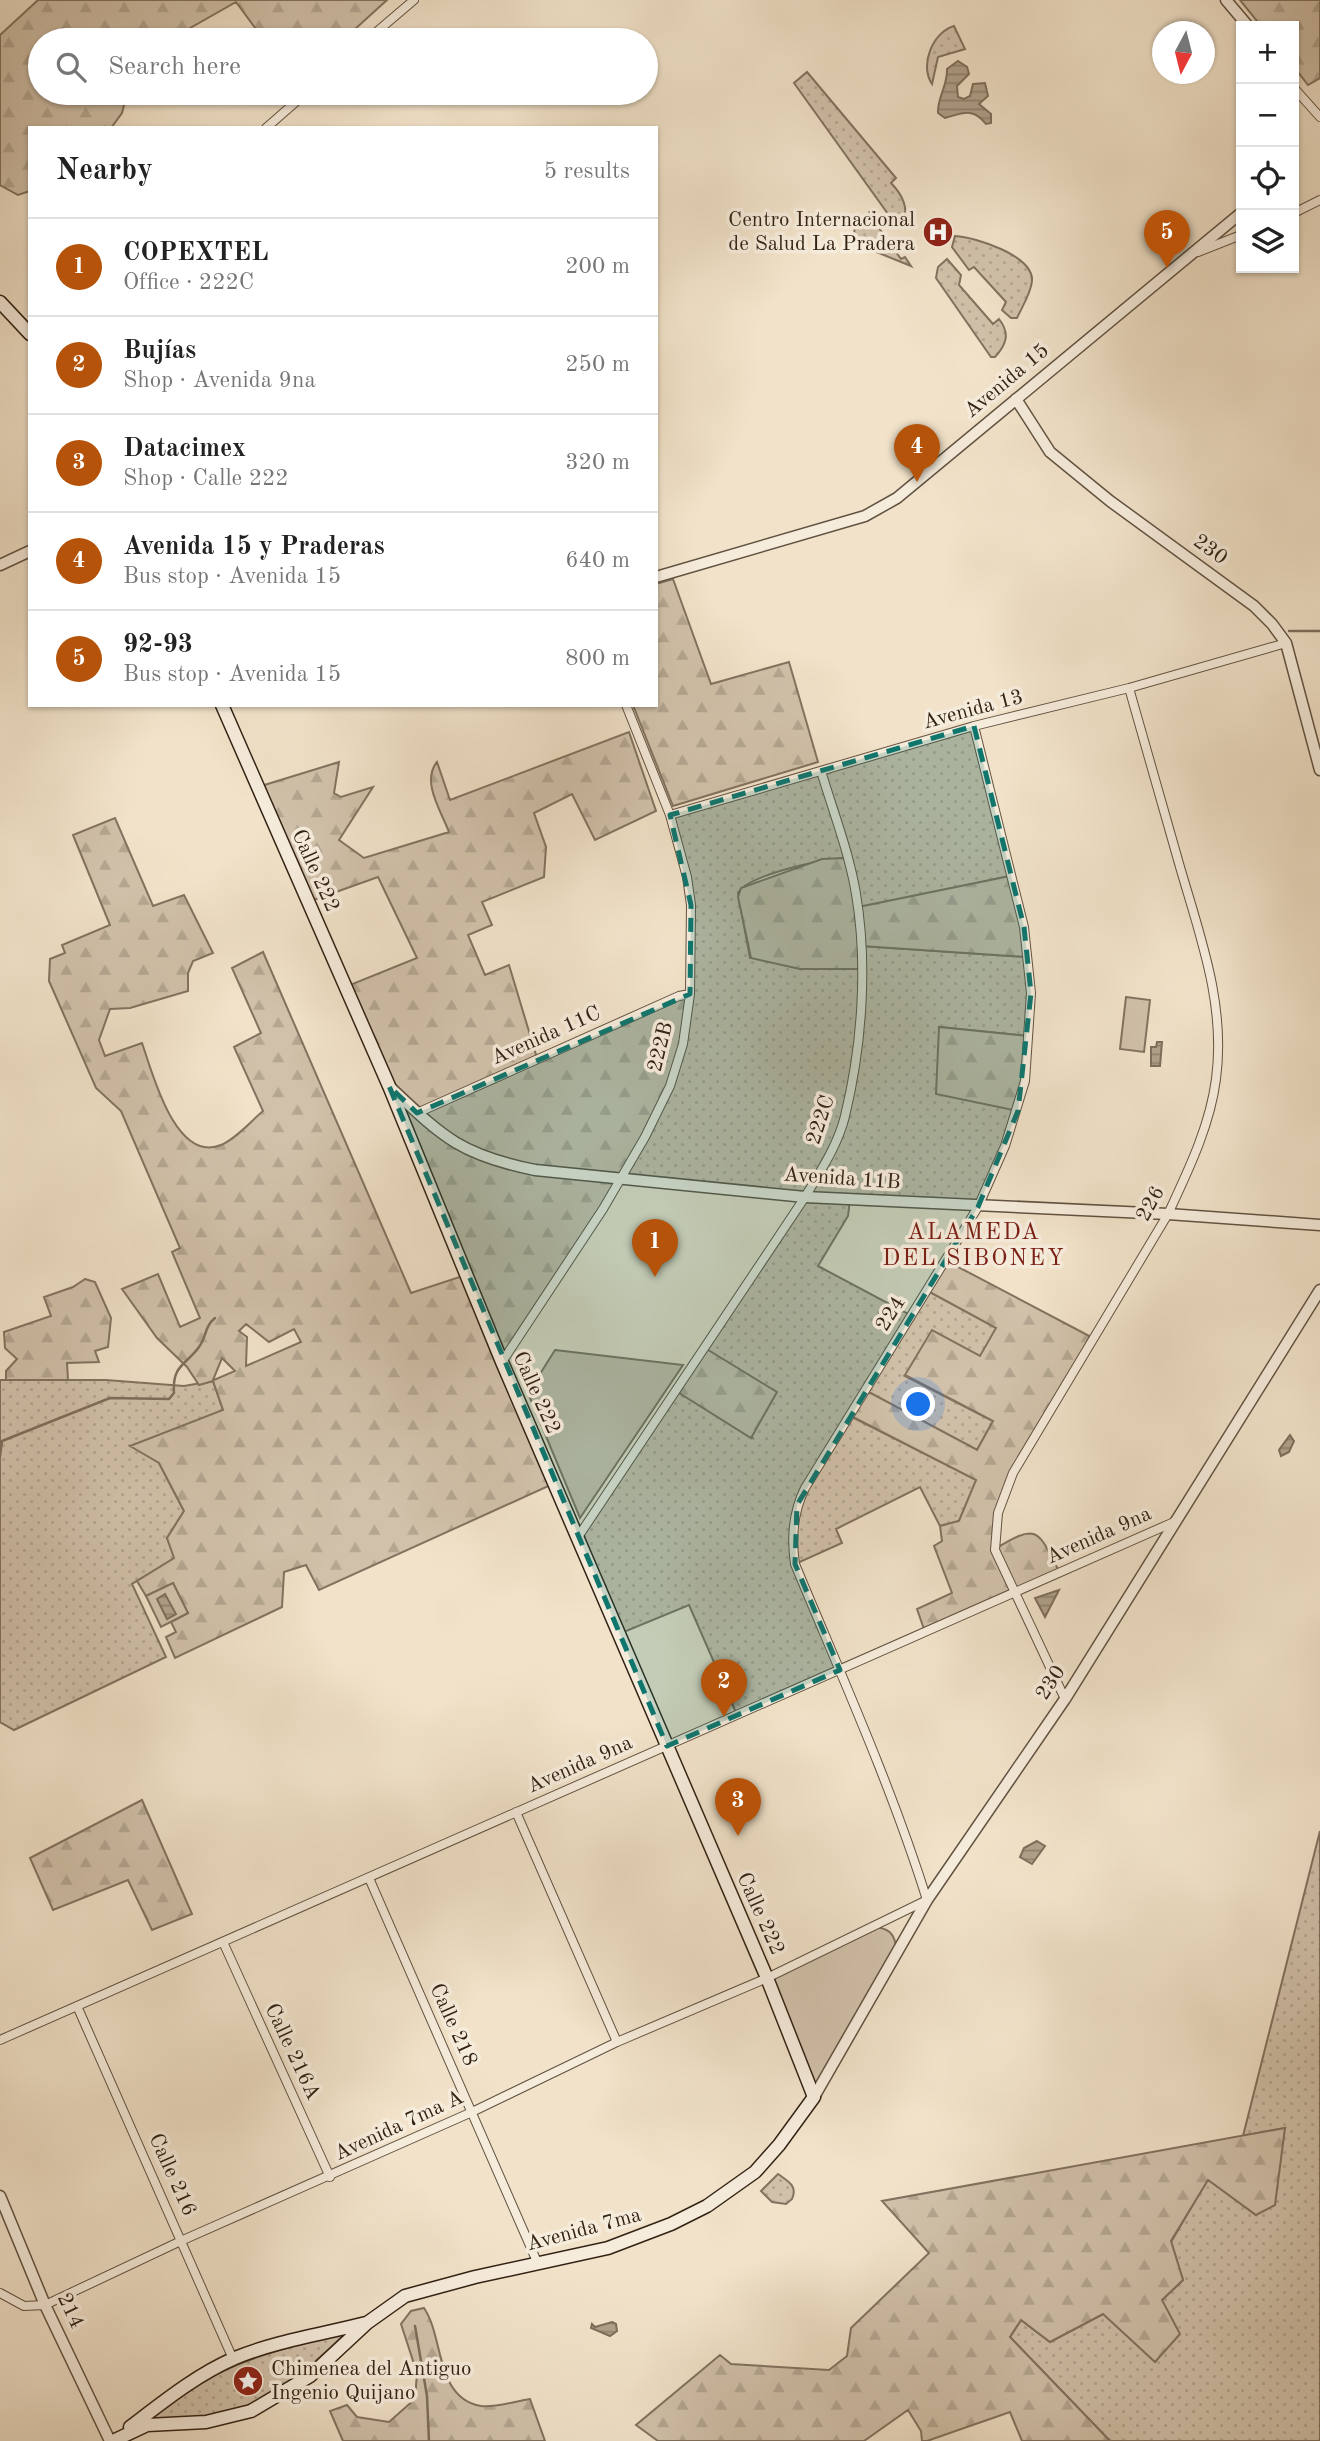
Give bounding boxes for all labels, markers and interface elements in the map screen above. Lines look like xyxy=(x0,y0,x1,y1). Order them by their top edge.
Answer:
north arrow xyxy=(1152,21,1215,84)
map controls xyxy=(1236,21,1299,273)
button: + xyxy=(1236,21,1299,84)
search box xyxy=(28,28,658,105)
icon: search xyxy=(52,48,90,86)
text: Search here xyxy=(108,54,241,80)
button: − xyxy=(1236,84,1299,147)
button: locate xyxy=(1236,147,1299,210)
text: Nearby xyxy=(56,156,153,186)
text: 5 results xyxy=(544,160,630,183)
place label: Centro Internacional de Salud La Pradera xyxy=(728,210,915,255)
pin: 5 xyxy=(1144,210,1190,268)
button: layers xyxy=(1236,210,1299,273)
hospital icon: Centro Internacional de Salud La Pradera xyxy=(921,215,955,249)
text: COPEXTEL xyxy=(123,240,268,266)
text: 1 xyxy=(72,255,86,278)
text: 200 m xyxy=(565,255,630,278)
text: Office · 222C xyxy=(123,271,254,294)
text: Bujías xyxy=(123,338,196,364)
street label: Avenida 15 xyxy=(961,340,1053,422)
text: 2 xyxy=(72,353,86,376)
text: 250 m xyxy=(565,353,630,376)
text: Shop · Avenida 9na xyxy=(123,369,316,392)
pin: 4 xyxy=(894,424,940,482)
text: Datacimex xyxy=(123,436,246,462)
text: 3 xyxy=(72,451,86,474)
text: 320 m xyxy=(565,451,630,474)
text: Shop · Calle 222 xyxy=(123,467,289,490)
street label: 230 xyxy=(1189,531,1231,569)
text: Avenida 15 y Praderas xyxy=(123,534,385,560)
text: 4 xyxy=(72,549,86,572)
text: 640 m xyxy=(565,549,630,572)
text: Bus stop · Avenida 15 xyxy=(123,565,341,588)
text: 92-93 xyxy=(123,632,193,658)
text: 5 xyxy=(72,647,86,670)
text: 800 m xyxy=(565,647,630,670)
text: Bus stop · Avenida 15 xyxy=(123,663,341,686)
street label: Avenida 13 xyxy=(920,687,1026,733)
street label: Calle 222 xyxy=(288,827,342,915)
street label: Avenida 11C xyxy=(488,1003,604,1069)
street label: 222B xyxy=(645,1020,677,1074)
street label: 222C xyxy=(803,1093,839,1147)
street label: Avenida 11B xyxy=(783,1164,901,1194)
street label: 226 xyxy=(1133,1183,1169,1225)
pin: 1 xyxy=(632,1219,678,1277)
district label: ALAMEDA DEL SIBONEY xyxy=(882,1221,1066,1270)
street label: 224 xyxy=(872,1293,910,1335)
street label: Calle 222 xyxy=(509,1349,563,1437)
your location xyxy=(901,1387,935,1421)
street label: Avenida 9na xyxy=(1043,1504,1155,1568)
pin: 2 xyxy=(701,1659,747,1717)
street label: 230 xyxy=(1032,1662,1070,1704)
street label: Avenida 9na xyxy=(524,1733,636,1797)
pin: 3 xyxy=(715,1778,761,1836)
street label: Calle 222 xyxy=(733,1870,787,1958)
street label: Calle 218 xyxy=(426,1981,480,2069)
street label: Calle 216A xyxy=(261,2000,323,2104)
street label: Avenida 7ma A xyxy=(331,2087,467,2165)
street label: Calle 216 xyxy=(145,2131,199,2219)
street label: Avenida 7ma xyxy=(524,2205,644,2255)
street label: 214 xyxy=(53,2290,87,2332)
place label: Chimenea del Antiguo Ingenio Quijano xyxy=(271,2359,471,2404)
place icon: Chimenea del Antiguo Ingenio Quijano xyxy=(231,2364,265,2398)

